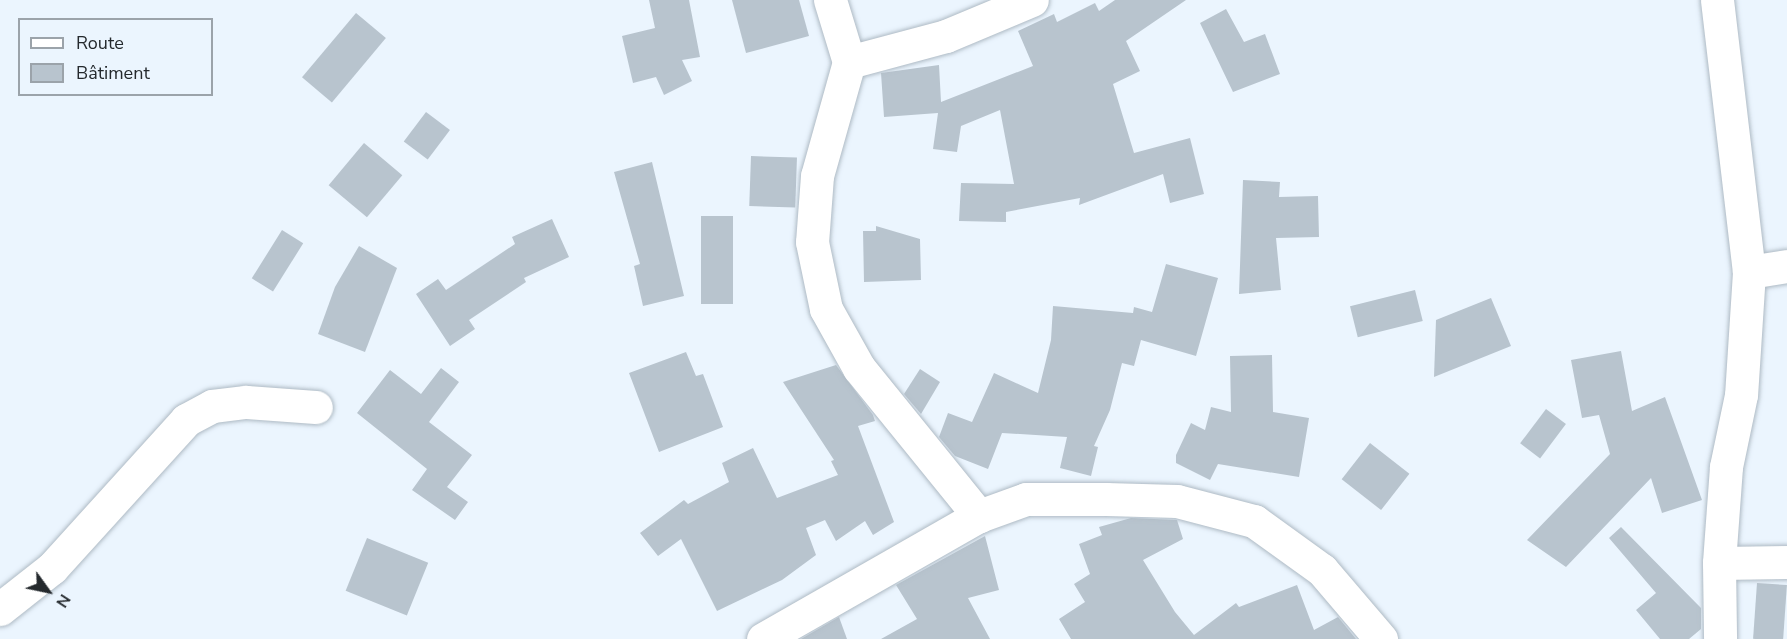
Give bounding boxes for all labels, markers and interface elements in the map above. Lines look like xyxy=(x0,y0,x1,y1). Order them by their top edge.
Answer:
legend xyxy=(18,18,213,96)
text: Route xyxy=(76,31,124,55)
text: Bâtiment xyxy=(76,61,150,85)
north arrow xyxy=(18,561,78,621)
text: N xyxy=(51,590,76,612)

